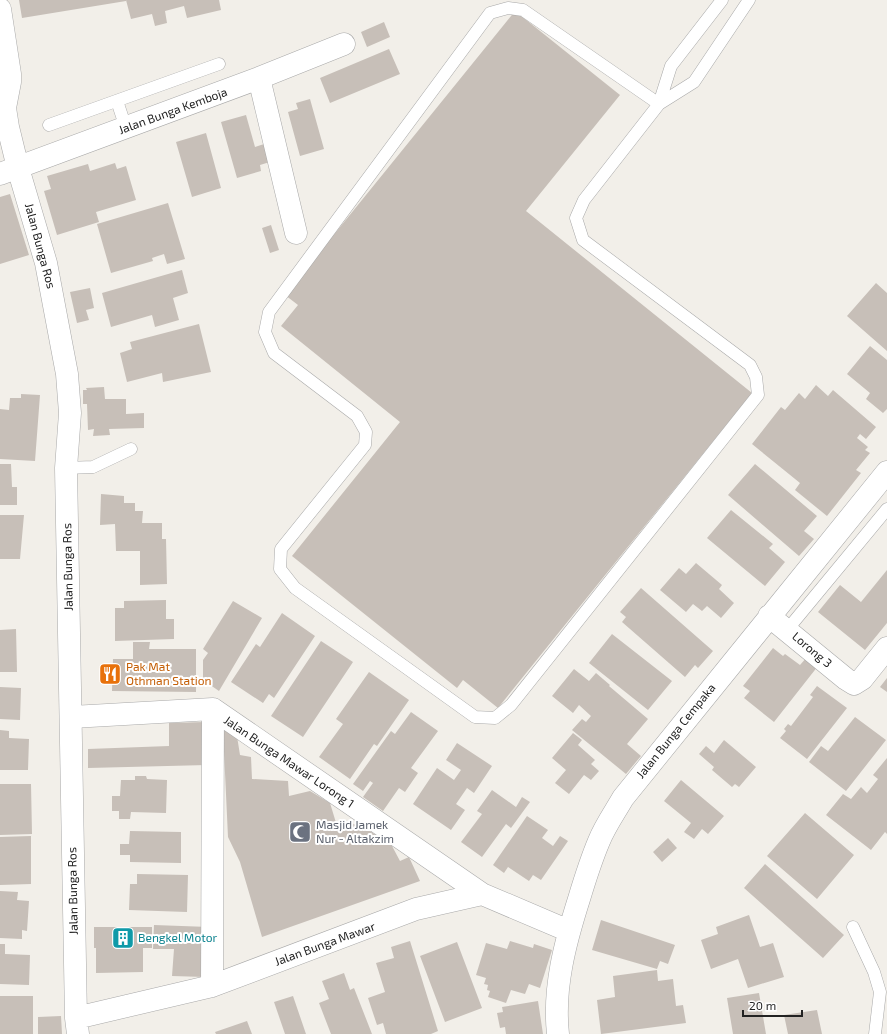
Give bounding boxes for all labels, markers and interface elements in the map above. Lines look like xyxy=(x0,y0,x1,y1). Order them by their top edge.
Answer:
street label: Jalan Bunga Kemboja xyxy=(116,84,229,137)
street label: Jalan Bunga Ros xyxy=(23,201,59,290)
street label: Jalan Bunga Ros xyxy=(59,523,75,611)
street label: Lorong 3 xyxy=(790,629,835,670)
place label: Pak Mat Othman Station xyxy=(126,659,211,687)
restaurant icon: Pak Mat Othman Station xyxy=(97,661,123,687)
street label: Jalan Bunga Cempaka xyxy=(633,680,718,781)
street label: Jalan Bunga Mawar Lorong 1 xyxy=(222,712,357,810)
place label: Masjid Jamek Nur - Altakzim xyxy=(316,817,394,845)
mosque icon: Masjid Jamek Nur - Altakzim xyxy=(287,819,313,845)
street label: Jalan Bunga Ros xyxy=(64,847,80,935)
street label: Jalan Bunga Mawar xyxy=(272,918,377,968)
building icon: Bengkel Motor xyxy=(110,925,136,951)
place label: Bengkel Motor xyxy=(138,930,218,944)
scale bar xyxy=(743,992,802,1018)
text: 20 m xyxy=(749,998,776,1012)

